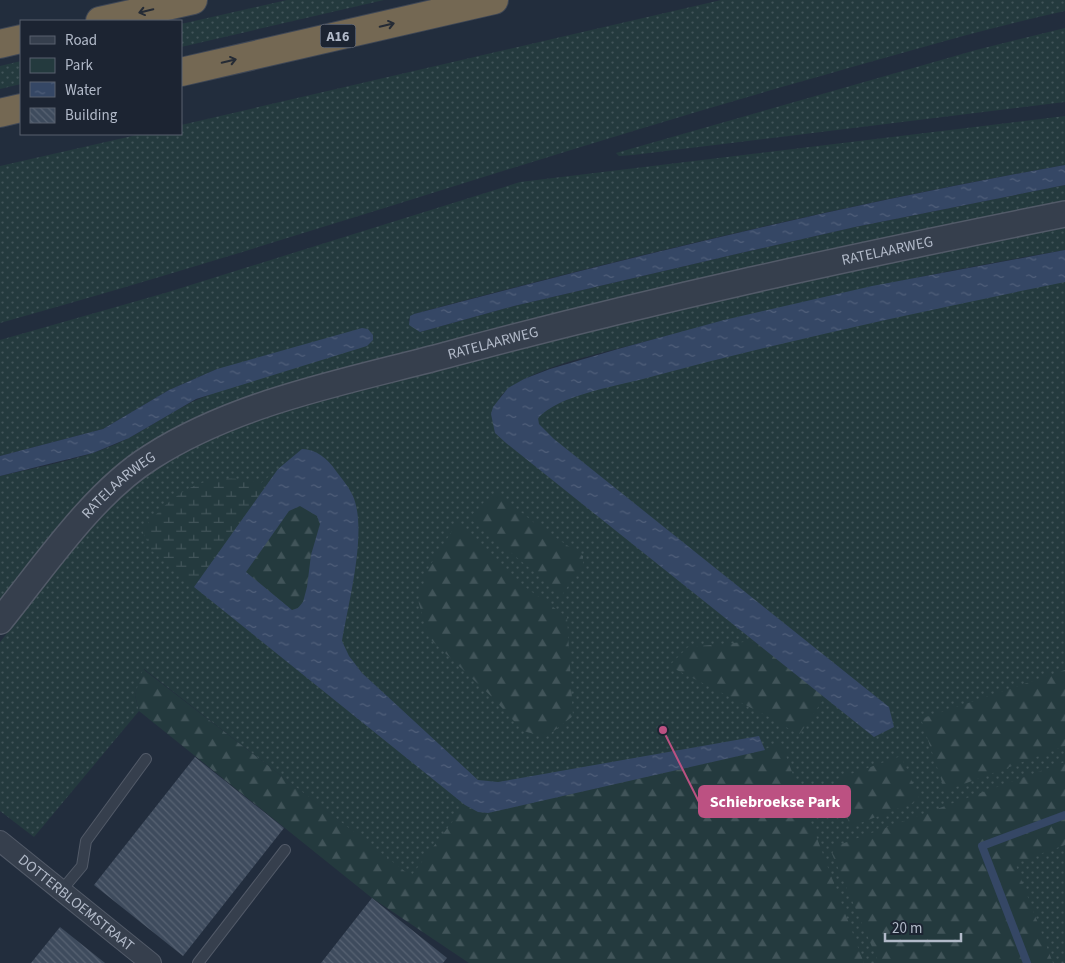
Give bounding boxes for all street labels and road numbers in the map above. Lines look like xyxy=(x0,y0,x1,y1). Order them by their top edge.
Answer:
road number: A16 xyxy=(320,24,356,48)
street label: RATELAARWEG xyxy=(840,231,935,271)
street label: RATELAARWEG xyxy=(445,321,541,365)
street label: RATELAARWEG xyxy=(77,447,160,523)
street label: DOTTERBLOEMSTRAAT xyxy=(13,850,138,956)

